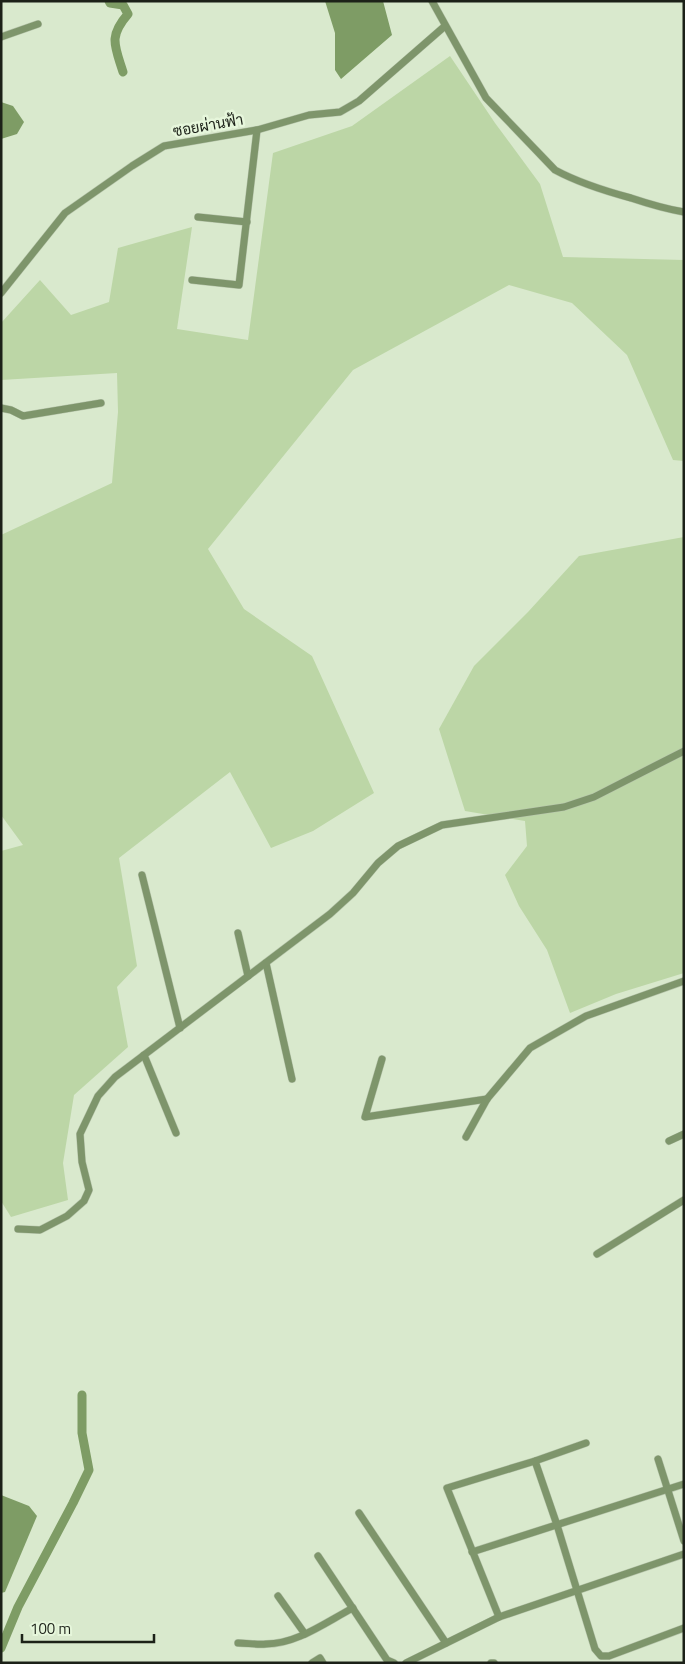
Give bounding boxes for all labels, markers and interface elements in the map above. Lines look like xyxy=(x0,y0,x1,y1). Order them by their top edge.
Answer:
street label: ซอยผ่านฟ้า xyxy=(171,108,245,142)
scale bar xyxy=(22,1612,155,1644)
text: 100 m xyxy=(30,1617,71,1640)

